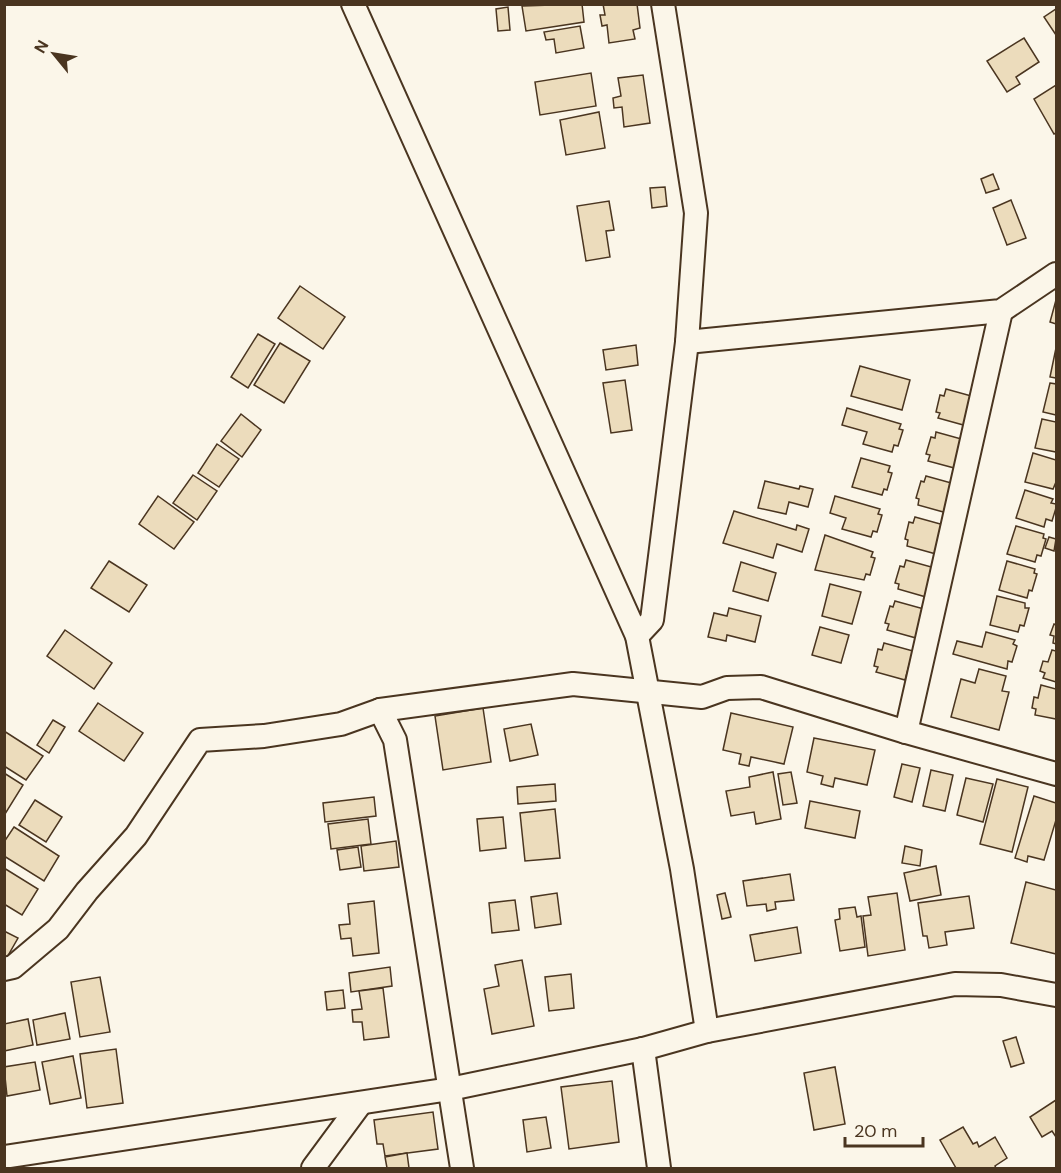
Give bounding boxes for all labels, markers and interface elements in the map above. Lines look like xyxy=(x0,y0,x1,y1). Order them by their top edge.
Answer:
north arrow xyxy=(24,24,84,84)
text: N xyxy=(29,36,53,57)
scale bar xyxy=(845,1110,923,1148)
text: 20 m xyxy=(854,1119,897,1143)

